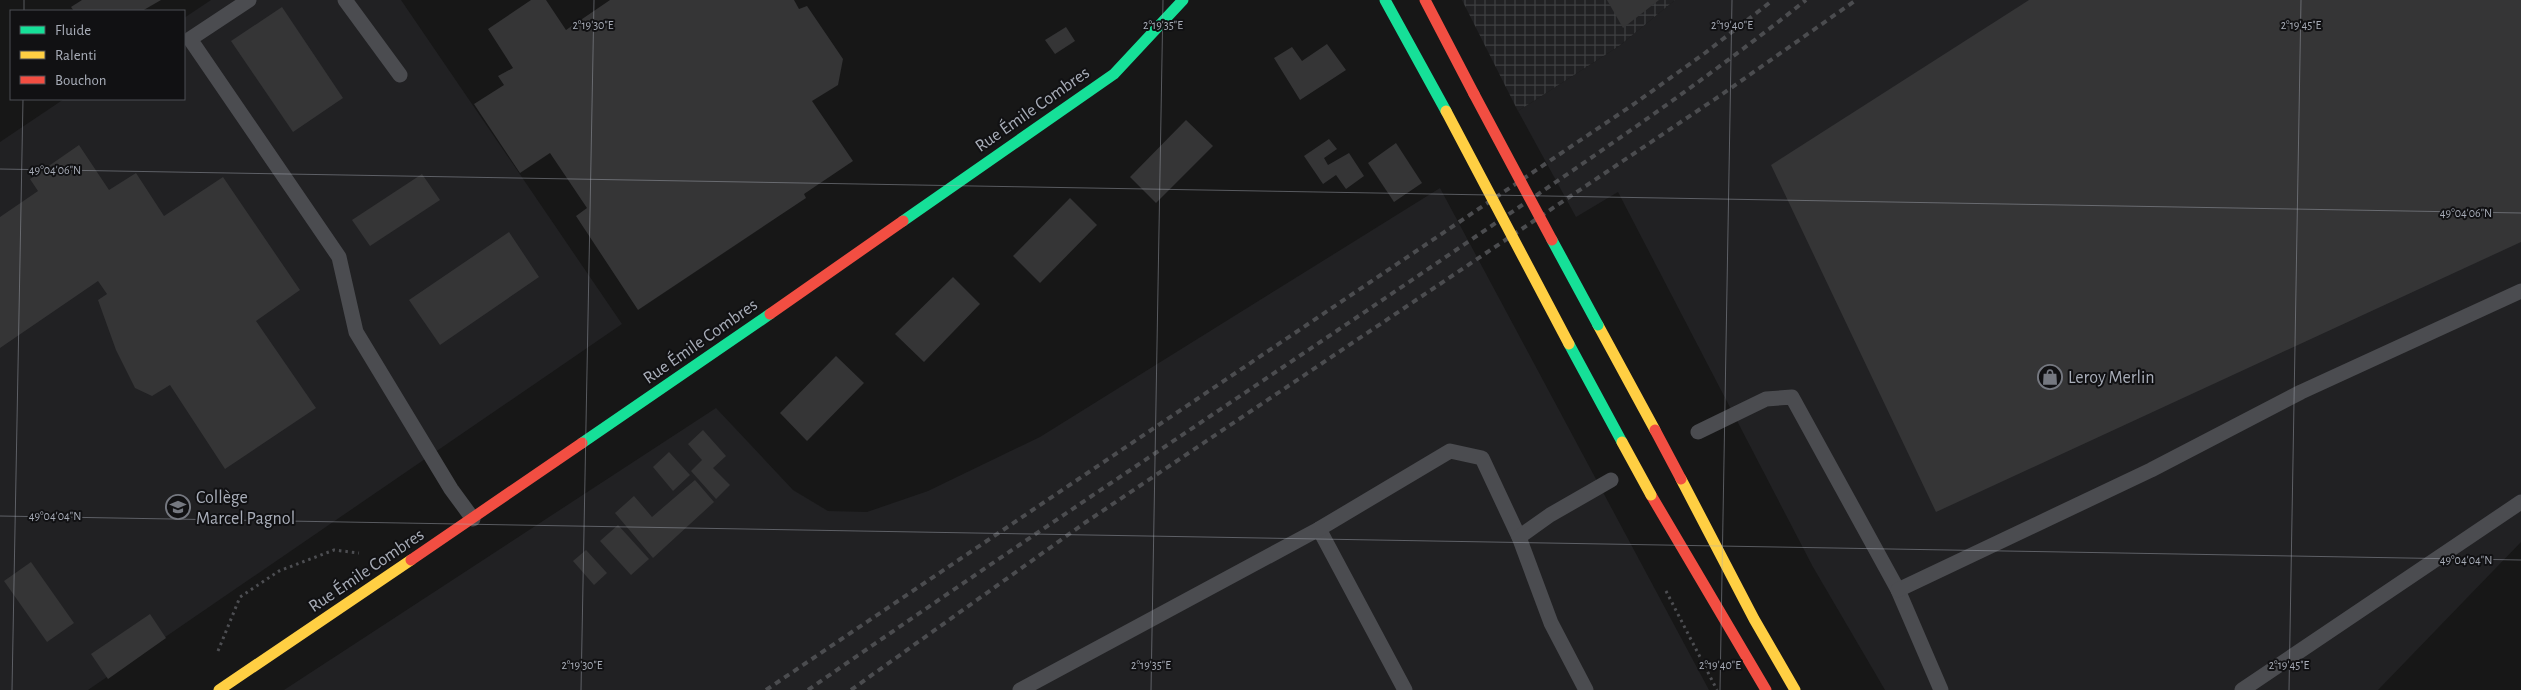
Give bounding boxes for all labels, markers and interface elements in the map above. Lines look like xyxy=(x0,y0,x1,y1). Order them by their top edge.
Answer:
legend xyxy=(10,10,185,100)
text: 2°19'30"E xyxy=(572,19,614,31)
text: 2°19'35"E xyxy=(1143,19,1183,31)
text: 2°19'40"E xyxy=(1711,19,1753,31)
text: 2°19'45"E xyxy=(2281,19,2322,31)
text: Fluide xyxy=(55,23,91,38)
text: Ralenti xyxy=(55,48,97,63)
street label: Rue Émile Combres xyxy=(970,61,1093,156)
text: Bouchon xyxy=(55,73,106,88)
text: 49°04'06"N xyxy=(29,164,81,176)
text: 49°04'06"N xyxy=(2440,207,2492,219)
street label: Rue Émile Combres xyxy=(638,293,761,388)
shop icon: Leroy Merlin xyxy=(2037,364,2063,390)
place label: Leroy Merlin xyxy=(2068,369,2155,387)
place label: Collège Marcel Pagnol xyxy=(196,489,295,528)
school or university icon: Collège Marcel Pagnol xyxy=(165,494,191,520)
text: 49°04'04"N xyxy=(29,510,81,522)
street label: Rue Émile Combres xyxy=(304,523,428,616)
text: 49°04'04"N xyxy=(2440,554,2492,566)
text: 2°19'30"E xyxy=(561,659,603,671)
text: 2°19'35"E xyxy=(1131,659,1171,671)
text: 2°19'40"E xyxy=(1699,659,1741,671)
text: 2°19'45"E xyxy=(2269,659,2310,671)

